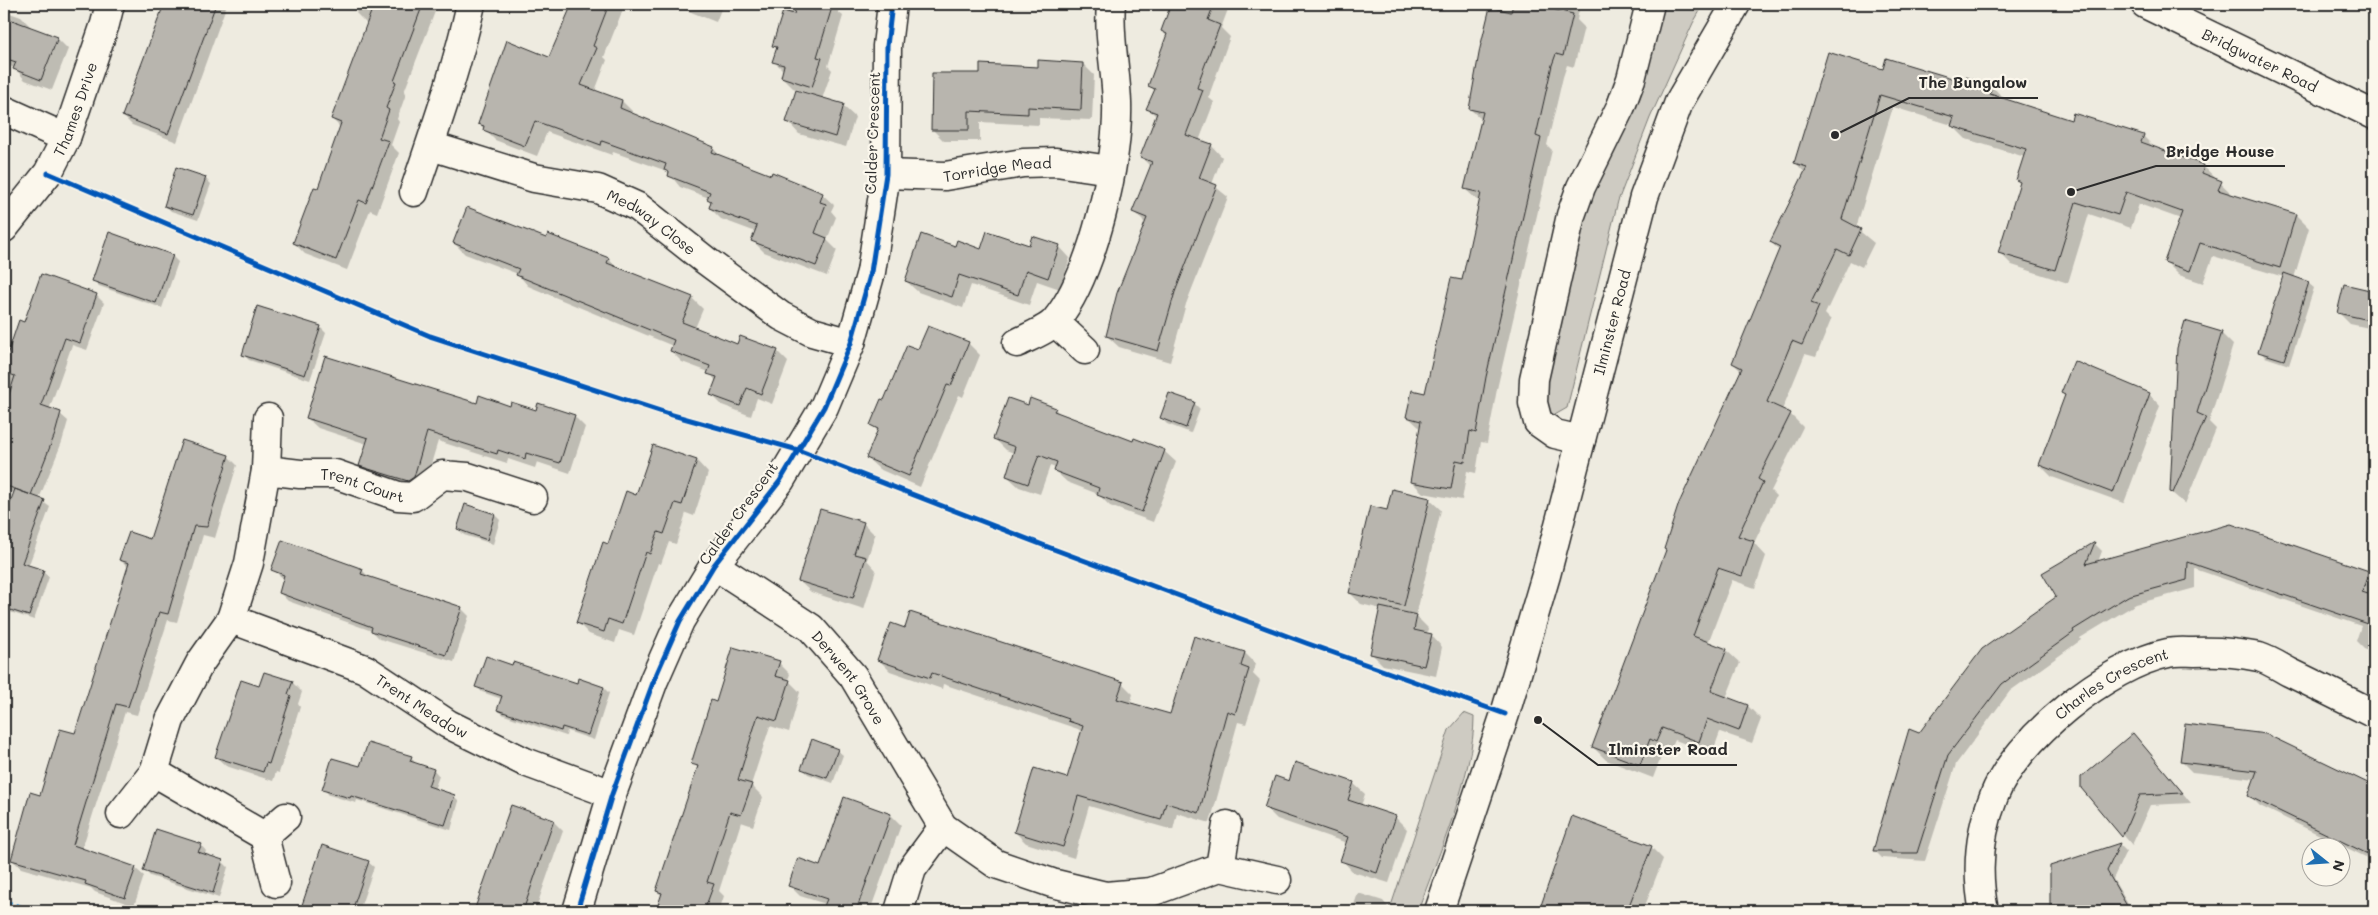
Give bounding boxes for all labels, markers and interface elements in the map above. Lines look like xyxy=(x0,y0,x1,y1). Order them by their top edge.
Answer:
street label: Bridgwater Road xyxy=(2199,23,2321,96)
street label: Thames Drive xyxy=(48,59,101,160)
callout: The Bungalow xyxy=(1909,67,2038,98)
street label: Calder Crescent xyxy=(860,71,884,195)
text: The Bungalow xyxy=(1919,71,2027,92)
callout: Bridge House xyxy=(2156,135,2285,166)
text: Bridge House xyxy=(2166,140,2274,161)
street label: Torridge Mead xyxy=(942,152,1052,186)
street label: Medway Close xyxy=(604,184,700,259)
street label: Ilminster Road xyxy=(1588,267,1635,377)
street label: Calder Crescent xyxy=(694,457,782,569)
street label: Trent Court xyxy=(321,464,404,506)
street label: Derwent Grove xyxy=(807,626,890,728)
street label: Charles Crescent xyxy=(2050,643,2170,724)
street label: Trent Meadow xyxy=(372,669,471,742)
callout: Ilminster Road xyxy=(1598,734,1737,765)
text: Ilminster Road xyxy=(1608,738,1728,759)
north arrow xyxy=(2300,838,2350,888)
text: N xyxy=(2328,858,2350,874)

